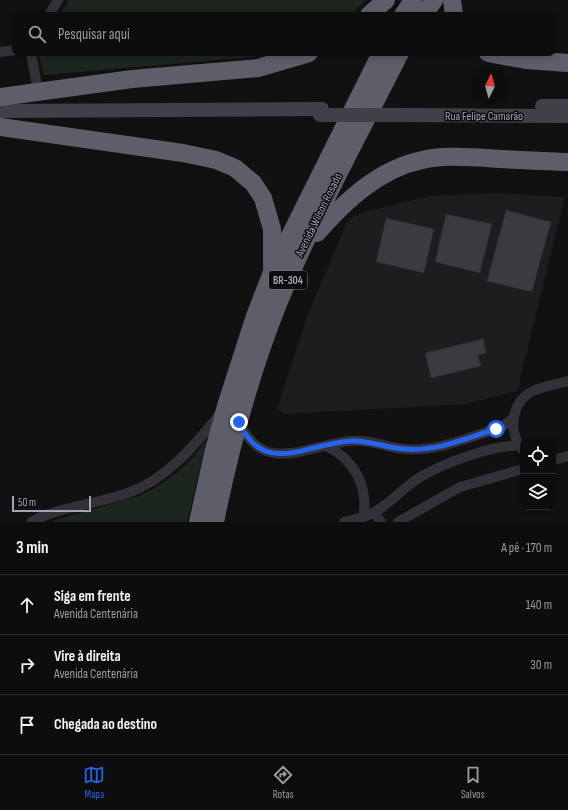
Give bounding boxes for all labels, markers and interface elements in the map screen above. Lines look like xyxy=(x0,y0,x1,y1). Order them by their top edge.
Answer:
search box xyxy=(12,12,556,56)
icon: search xyxy=(26,23,48,45)
text: Pesquisar aqui xyxy=(58,25,130,44)
north arrow xyxy=(472,68,508,104)
street label: Rua Felipe Camarão xyxy=(445,109,523,124)
street label: Avenida Wilson Rosado xyxy=(292,171,346,260)
road number: BR-304 xyxy=(269,271,307,289)
route end xyxy=(230,413,248,431)
route start xyxy=(487,420,505,438)
map controls xyxy=(520,438,556,510)
button: locate xyxy=(520,438,556,474)
button: layers xyxy=(520,474,556,510)
scale bar xyxy=(12,494,91,513)
text: 50 m xyxy=(18,496,36,509)
text: 3 min xyxy=(16,538,49,558)
text: A pé · 170 m xyxy=(501,540,552,556)
text: Siga em frente xyxy=(54,587,131,606)
icon: ahead xyxy=(16,594,38,616)
text: 140 m xyxy=(526,597,552,613)
text: Avenida Centenária xyxy=(54,606,138,622)
text: Vire à direita xyxy=(54,647,121,666)
icon: right xyxy=(16,654,38,676)
text: 30 m xyxy=(530,657,552,673)
text: Avenida Centenária xyxy=(54,666,138,682)
icon: arrive xyxy=(16,714,38,736)
text: Chegada ao destino xyxy=(54,715,157,734)
tab: Mapa xyxy=(83,764,105,801)
tab: Rotas xyxy=(272,764,294,801)
tab: Salvos xyxy=(461,764,485,801)

